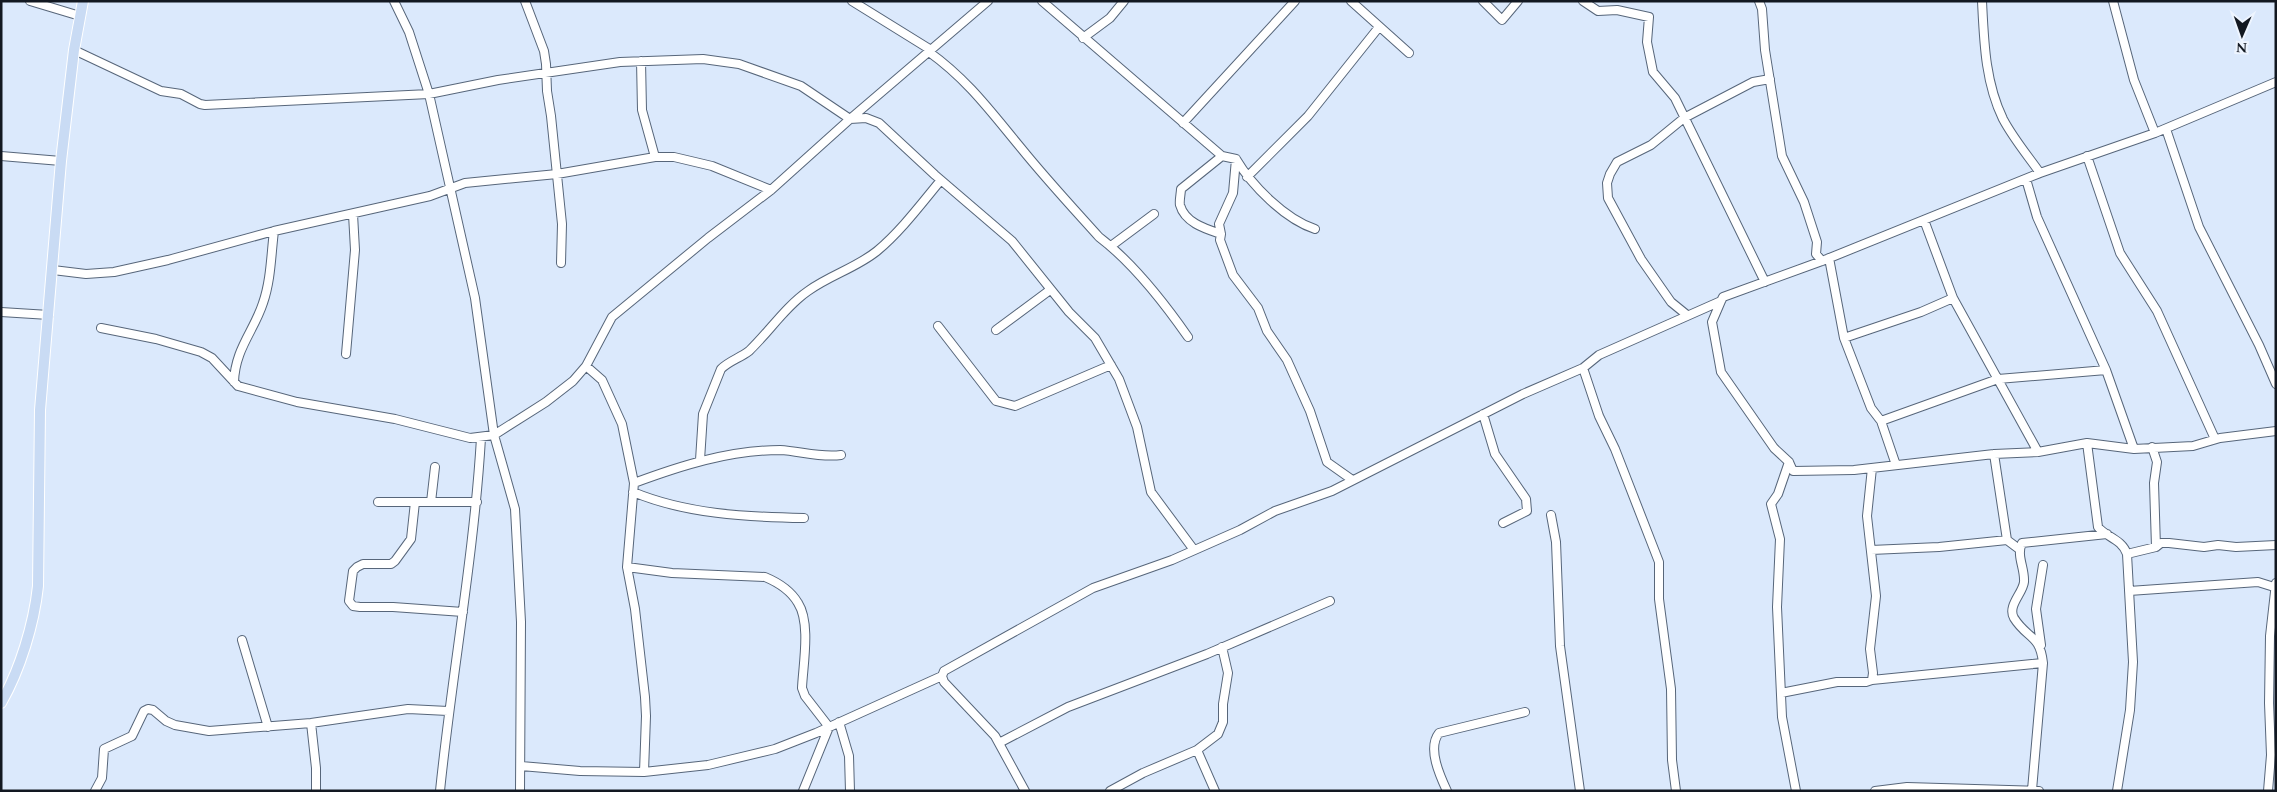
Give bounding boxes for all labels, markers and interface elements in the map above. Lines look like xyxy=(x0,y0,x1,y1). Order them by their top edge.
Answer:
north arrow xyxy=(2217,10,2267,60)
text: N xyxy=(2235,37,2248,58)

